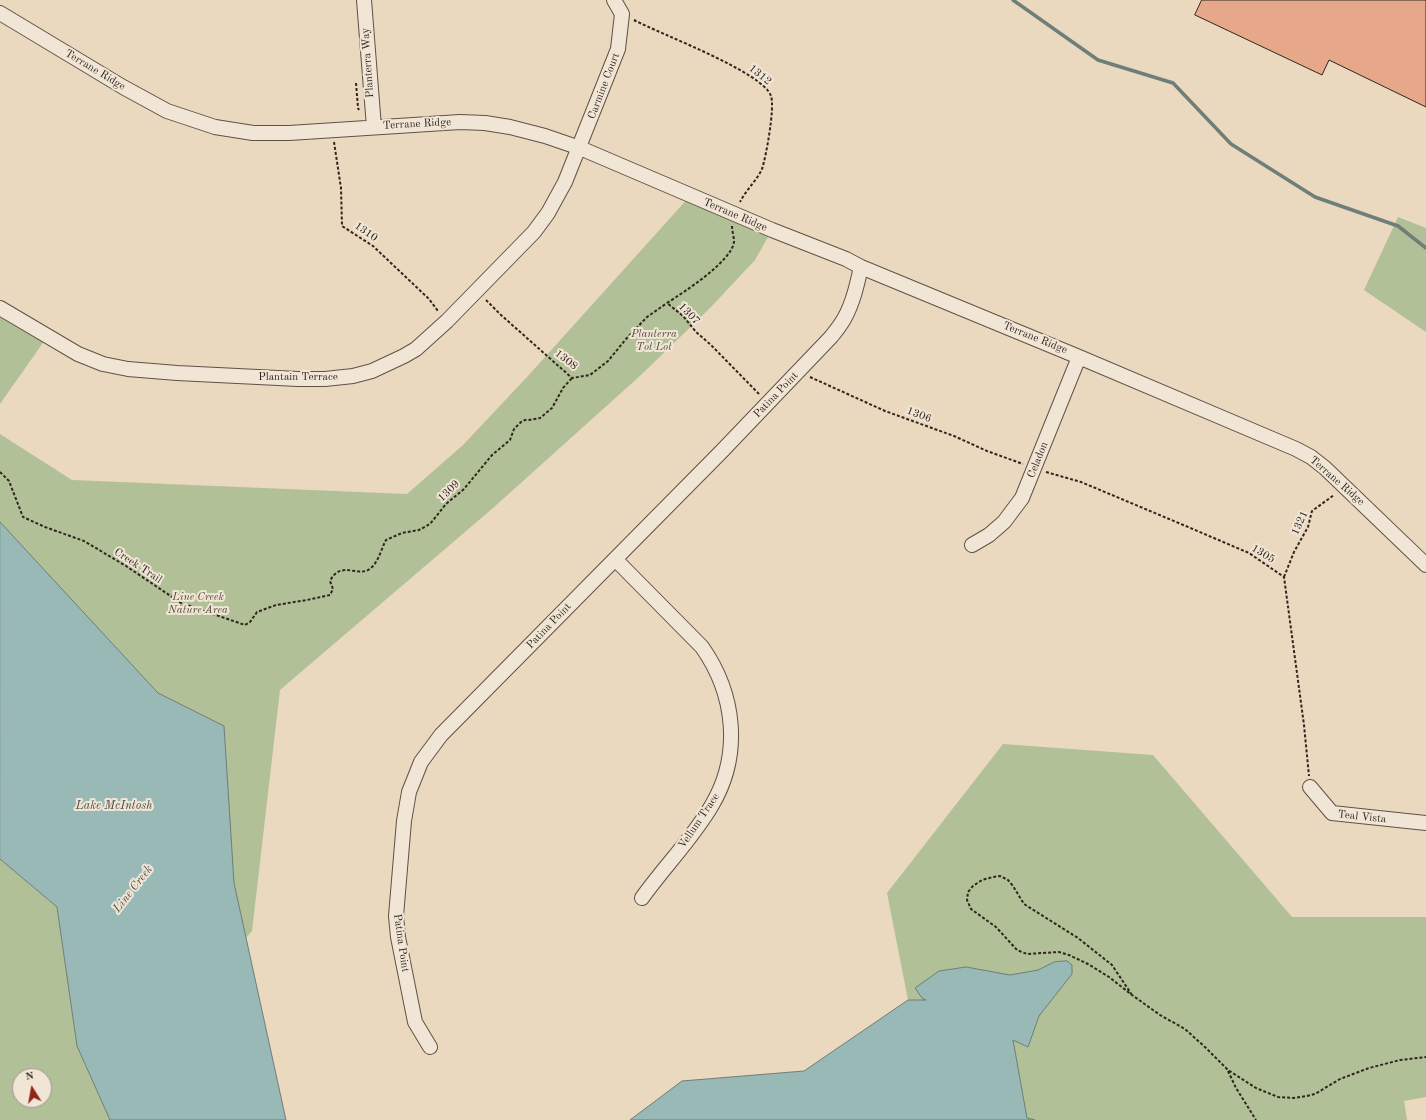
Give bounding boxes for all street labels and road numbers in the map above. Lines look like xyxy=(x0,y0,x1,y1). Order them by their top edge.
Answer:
street label: Planterra Way xyxy=(359,28,377,98)
street label: Terrane Ridge xyxy=(62,47,128,93)
street label: Carmine Court xyxy=(585,51,623,121)
street label: 1312 xyxy=(746,62,774,88)
street label: Terrane Ridge xyxy=(383,116,451,132)
street label: Terrane Ridge xyxy=(701,196,769,234)
street label: 1310 xyxy=(352,219,380,245)
street label: 1307 xyxy=(675,300,703,328)
street label: Terrane Ridge xyxy=(1001,319,1069,357)
street label: 1308 xyxy=(552,347,580,373)
street label: Patina Point xyxy=(751,369,801,421)
street label: Plantain Terrace xyxy=(258,370,338,384)
street label: 1306 xyxy=(905,404,933,426)
street label: Celadon xyxy=(1025,440,1051,480)
street label: Terrane Ridge xyxy=(1307,454,1367,508)
street label: 1309 xyxy=(435,477,463,505)
street label: 1321 xyxy=(1289,509,1311,537)
street label: 1305 xyxy=(1249,542,1277,566)
street label: Creek Trail xyxy=(112,546,164,586)
street label: Patina Point xyxy=(524,600,574,652)
street label: Vellum Trace xyxy=(676,791,722,851)
street label: Teal Vista xyxy=(1337,808,1387,826)
street label: Patina Point xyxy=(390,913,412,973)

